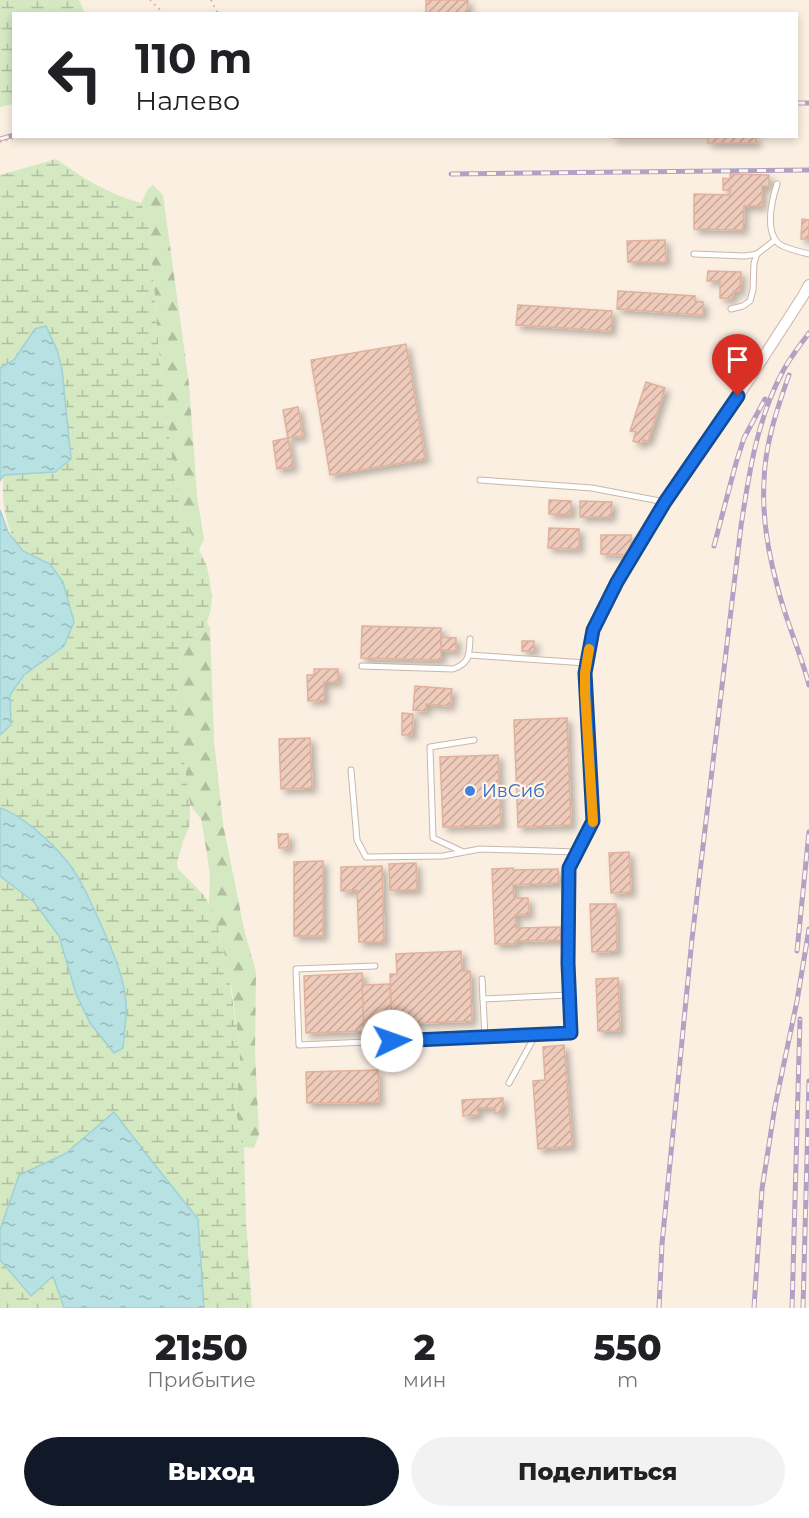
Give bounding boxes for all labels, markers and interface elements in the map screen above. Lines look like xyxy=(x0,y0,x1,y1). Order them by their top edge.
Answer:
text: 110 m xyxy=(135,32,252,84)
icon: left xyxy=(36,36,114,114)
text: Налево xyxy=(135,84,240,117)
pin xyxy=(712,334,763,396)
icon: arrive xyxy=(721,343,754,376)
place label: ИвСиб xyxy=(482,780,545,802)
marker: ИвСиб xyxy=(463,784,477,798)
position arrow xyxy=(360,1009,424,1073)
text: 21:50 xyxy=(155,1325,248,1369)
text: 2 xyxy=(414,1325,435,1369)
text: 550 xyxy=(593,1325,662,1369)
text: Прибытие xyxy=(147,1368,256,1392)
text: мин xyxy=(403,1368,446,1392)
text: m xyxy=(617,1368,638,1392)
button: Выход xyxy=(24,1437,399,1506)
button: Поделиться xyxy=(411,1437,785,1506)

